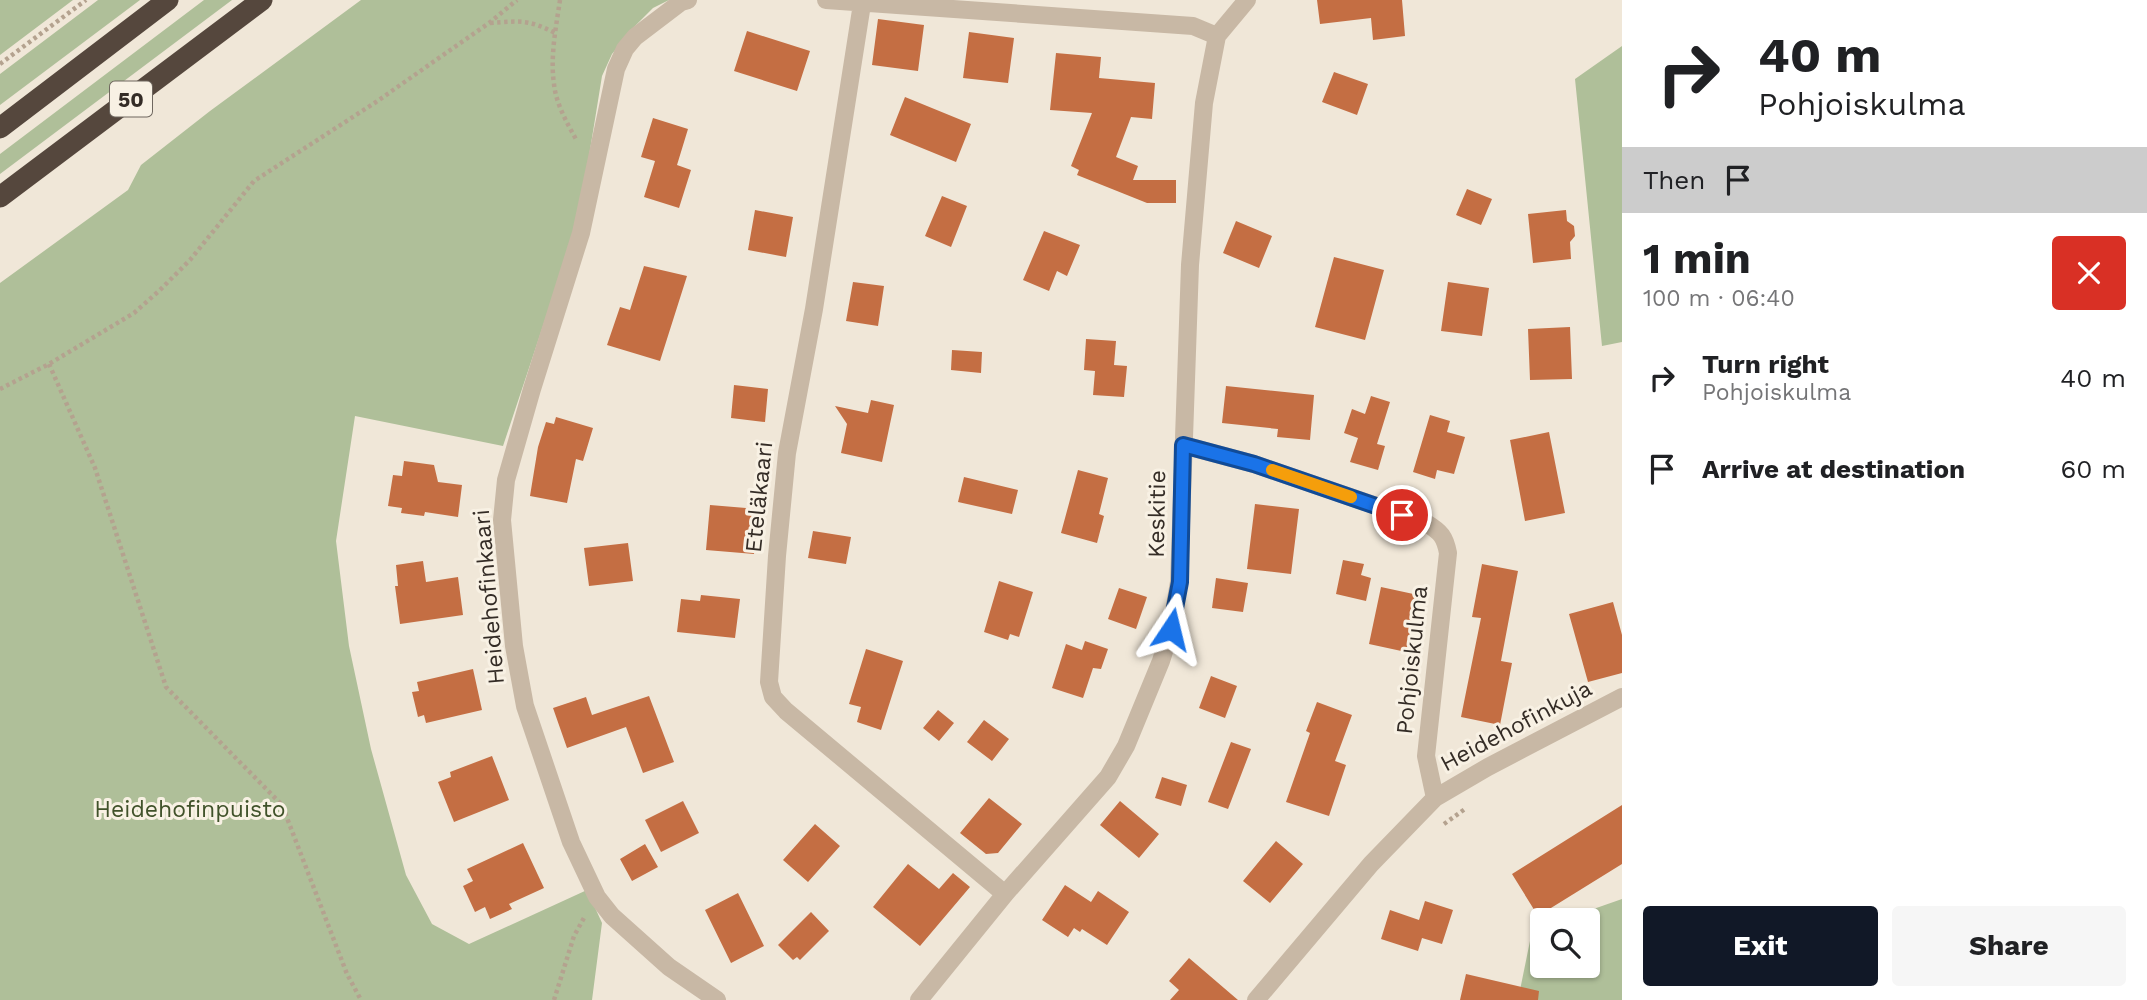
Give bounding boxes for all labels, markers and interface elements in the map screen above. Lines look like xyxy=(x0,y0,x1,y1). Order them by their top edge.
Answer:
text: 40 m xyxy=(1758,26,1881,84)
icon: right xyxy=(1643,28,1734,119)
road number: 50 xyxy=(110,82,152,116)
text: Pohjoiskulma xyxy=(1758,85,1966,123)
icon: arrive xyxy=(1719,161,1757,199)
text: Then xyxy=(1643,165,1705,195)
text: 1 min xyxy=(1643,234,1751,283)
button: close xyxy=(2052,236,2126,310)
text: 100 m · 06:40 xyxy=(1643,285,1795,312)
text: Turn right xyxy=(1702,349,1829,379)
icon: right xyxy=(1643,359,1681,397)
text: 40 m xyxy=(2060,363,2126,393)
text: Pohjoiskulma xyxy=(1702,379,1851,406)
street label: Eteläkaari xyxy=(740,440,778,554)
icon: arrive xyxy=(1643,450,1681,488)
text: Arrive at destination xyxy=(1702,454,1965,484)
text: 60 m xyxy=(2060,454,2126,484)
street label: Keskitie xyxy=(1143,470,1171,558)
pin xyxy=(1372,485,1432,545)
icon: arrive xyxy=(1383,496,1421,534)
street label: Heidehofinkaari xyxy=(468,508,510,686)
street label: Pohjoiskulma xyxy=(1391,584,1433,736)
position arrow xyxy=(1134,592,1208,666)
street label: Heidehofinkuja xyxy=(1436,675,1596,777)
park label: Heidehofinpuisto xyxy=(94,796,286,823)
button: Exit xyxy=(1643,906,1878,986)
button: Share xyxy=(1892,906,2126,986)
map controls xyxy=(1530,908,1600,978)
button: search xyxy=(1530,908,1600,978)

